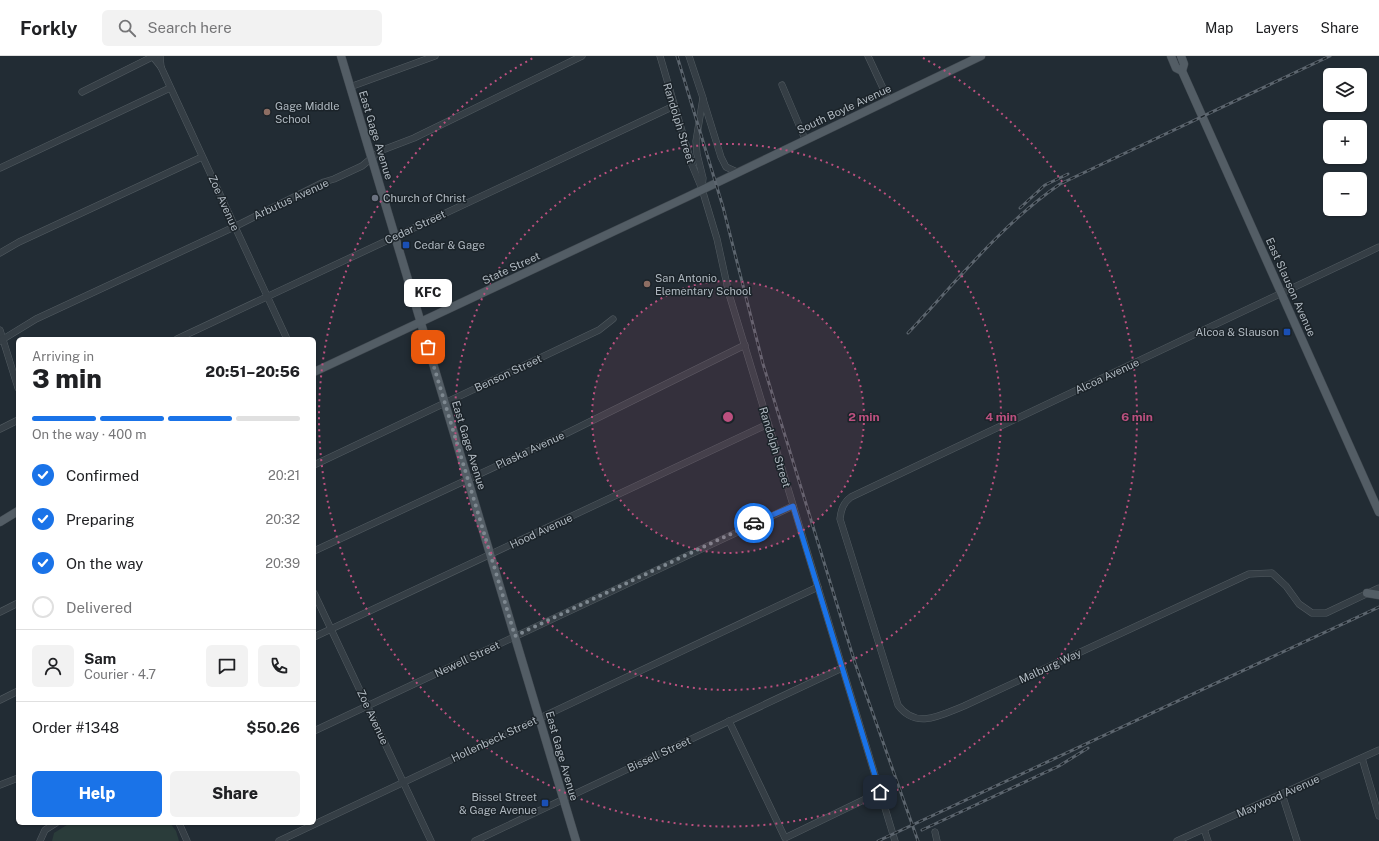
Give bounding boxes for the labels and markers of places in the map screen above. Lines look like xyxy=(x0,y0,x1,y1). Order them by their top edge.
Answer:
place label: Gage Middle School xyxy=(275,100,340,125)
marker: Gage Middle School xyxy=(262,107,272,117)
place label: Church of Christ xyxy=(383,192,466,204)
marker: Church of Christ xyxy=(370,193,380,203)
place label: Cedar & Gage xyxy=(414,239,485,251)
marker: Cedar & Gage xyxy=(401,240,411,250)
place label: San Antonio Elementary School xyxy=(655,272,752,297)
callout: KFC xyxy=(404,279,452,307)
marker: San Antonio Elementary School xyxy=(642,279,652,289)
place label: Alcoa & Slauson xyxy=(1196,326,1279,338)
marker: Alcoa & Slauson xyxy=(1282,327,1292,337)
pin xyxy=(411,330,445,364)
centre of rings xyxy=(721,410,735,424)
pin xyxy=(863,775,897,809)
place label: Bissel Street & Gage Avenue xyxy=(459,791,537,816)
marker: Bissel Street & Gage Avenue xyxy=(540,798,550,808)

